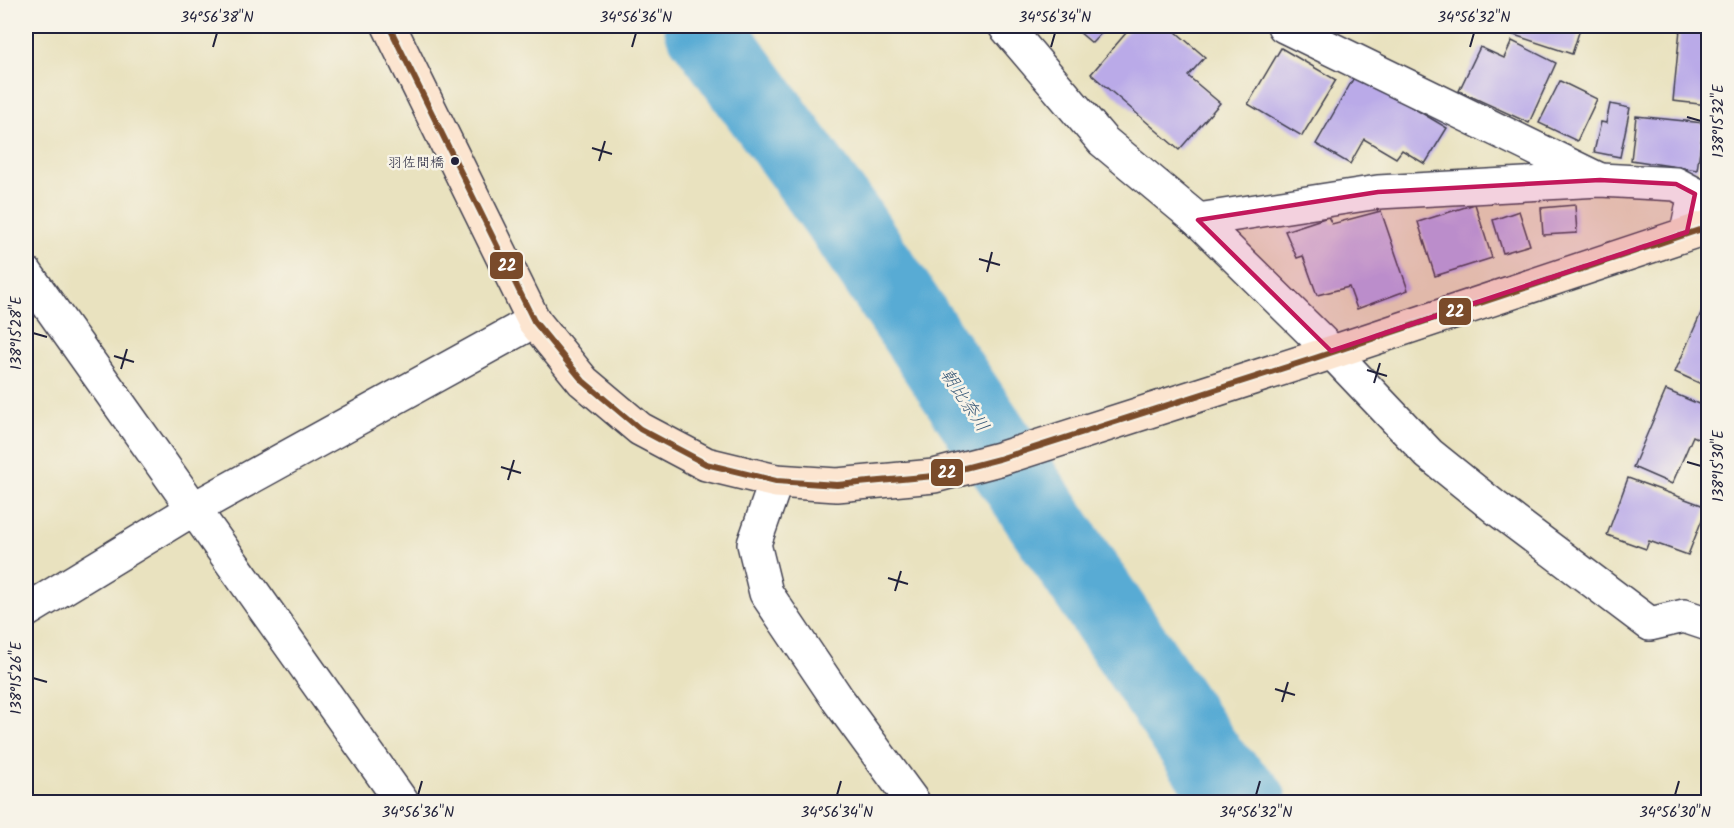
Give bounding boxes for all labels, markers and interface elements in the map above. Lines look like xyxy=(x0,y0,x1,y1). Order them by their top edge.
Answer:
text: 34°56'38"N xyxy=(180,6,254,30)
text: 34°56'36"N xyxy=(600,6,672,30)
text: 34°56'34"N xyxy=(1019,6,1091,30)
text: 34°56'32"N xyxy=(1438,6,1510,30)
text: 138°15'32"E xyxy=(1707,83,1731,158)
place label: 羽佐間橋 xyxy=(388,152,444,174)
marker: 羽佐間橋 xyxy=(449,155,461,167)
line badge: 22 xyxy=(489,251,524,280)
text: 22 xyxy=(498,254,516,279)
text: 138°15'28"E xyxy=(5,295,29,370)
line badge: 22 xyxy=(1438,297,1472,326)
text: 22 xyxy=(1446,300,1464,325)
water label: 朝比奈川 xyxy=(932,363,996,439)
text: 138°15'30"E xyxy=(1707,429,1731,502)
line badge: 22 xyxy=(930,458,964,487)
text: 22 xyxy=(938,461,956,486)
text: 138°15'26"E xyxy=(5,640,29,715)
text: 34°56'36"N xyxy=(382,801,454,825)
text: 34°56'34"N xyxy=(801,801,873,825)
text: 34°56'32"N xyxy=(1220,801,1292,825)
text: 34°56'30"N xyxy=(1639,801,1711,825)

